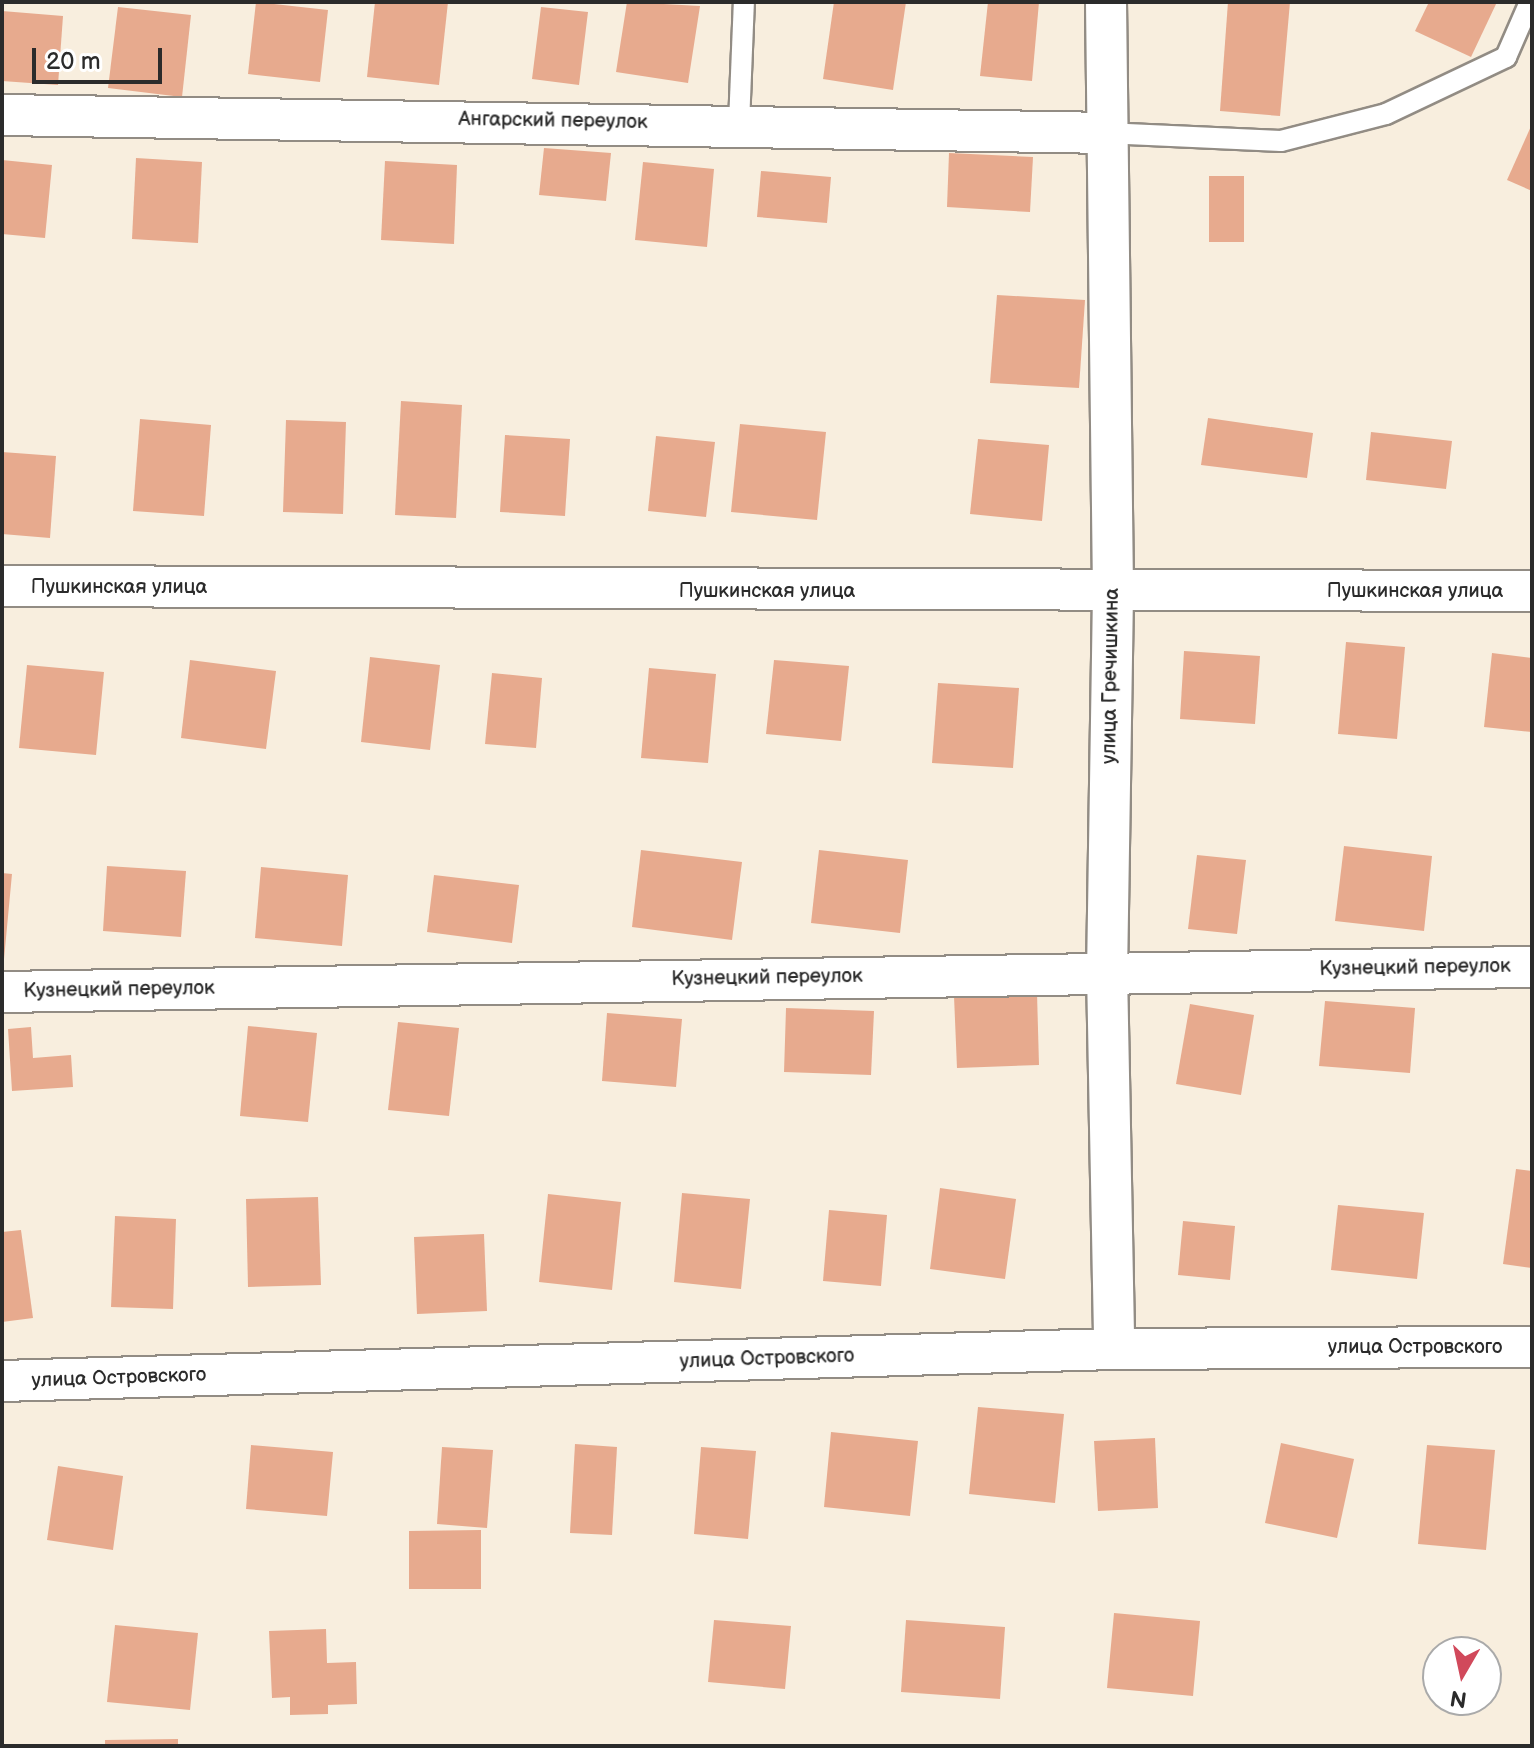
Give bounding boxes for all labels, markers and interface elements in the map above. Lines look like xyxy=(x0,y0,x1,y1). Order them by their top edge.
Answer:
scale bar xyxy=(36,32,166,82)
text: 20 m xyxy=(46,47,101,76)
street label: Ангарский переулок xyxy=(458,107,648,135)
street label: Пушкинская улица xyxy=(31,575,207,599)
street label: Пушкинская улица xyxy=(679,579,855,603)
street label: Пушкинская улица xyxy=(1327,579,1503,603)
street label: улица Гречишкина xyxy=(1097,588,1125,764)
street label: Кузнецкий переулок xyxy=(1319,954,1511,982)
street label: Кузнецкий переулок xyxy=(671,964,863,992)
street label: Кузнецкий переулок xyxy=(23,976,215,1004)
street label: улица Островского xyxy=(1328,1335,1502,1359)
street label: улица Островского xyxy=(679,1344,855,1374)
street label: улица Островского xyxy=(31,1363,207,1393)
north arrow xyxy=(1422,1636,1502,1716)
text: N xyxy=(1448,1684,1469,1713)

